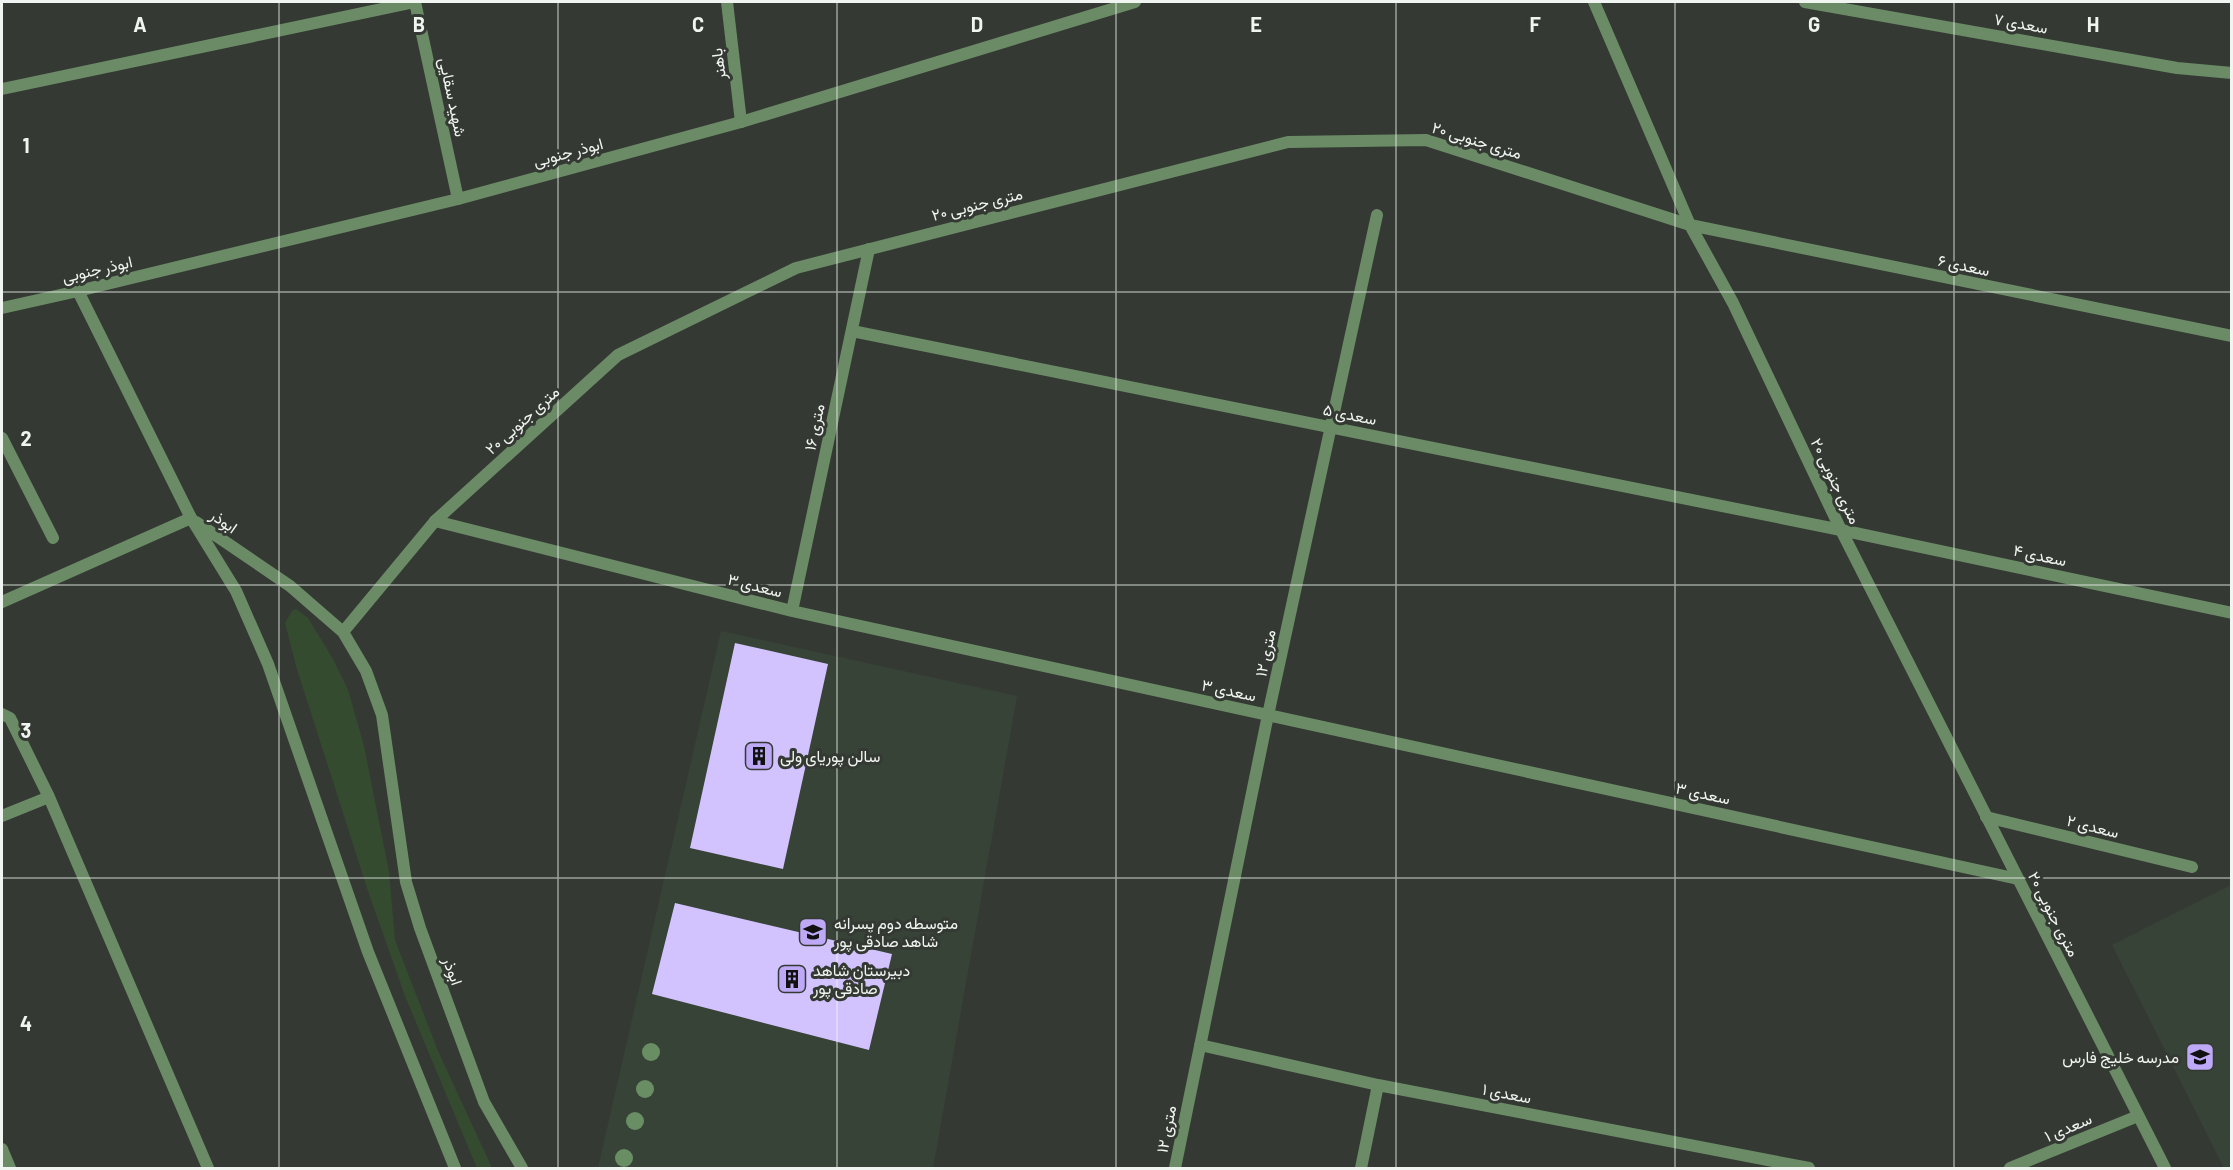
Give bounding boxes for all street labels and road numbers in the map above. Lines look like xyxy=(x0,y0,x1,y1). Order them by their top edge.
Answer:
street label: سعدی ۷ xyxy=(1992,8,2049,39)
street label: باهنر xyxy=(706,47,731,82)
street label: شهید سقایی xyxy=(434,56,471,139)
street label: ۲۰ متری جنوبی xyxy=(1429,117,1524,164)
street label: ابوذر جنوبی xyxy=(531,133,605,172)
street label: ۲۰ متری جنوبی xyxy=(929,183,1025,226)
street label: سعدی ۶ xyxy=(1936,250,1992,281)
street label: ابوذر جنوبی xyxy=(60,251,134,288)
street label: ۲۰ متری جنوبی xyxy=(481,381,564,459)
street label: سعدی ۵ xyxy=(1321,399,1379,430)
street label: ۱۶ متری xyxy=(799,402,830,452)
street label: ۲۰ متری جنوبی xyxy=(1806,435,1865,528)
street label: ابوذر xyxy=(205,504,241,538)
street label: سعدی ۴ xyxy=(2011,540,2068,571)
street label: سعدی ۳ xyxy=(725,569,784,602)
street label: ۱۲ متری xyxy=(1250,627,1281,679)
street label: سعدی ۳ xyxy=(1200,674,1258,707)
street label: سعدی ۳ xyxy=(1674,777,1732,810)
street label: سعدی ۲ xyxy=(2065,810,2121,843)
street label: ۲۰ متری جنوبی xyxy=(2023,868,2084,960)
street label: ابوذر xyxy=(437,953,467,988)
street label: سعدی ۱ xyxy=(1481,1078,1533,1109)
street label: ۱۲ متری xyxy=(1152,1104,1181,1155)
street label: سعدی ۱ xyxy=(2041,1108,2095,1147)

